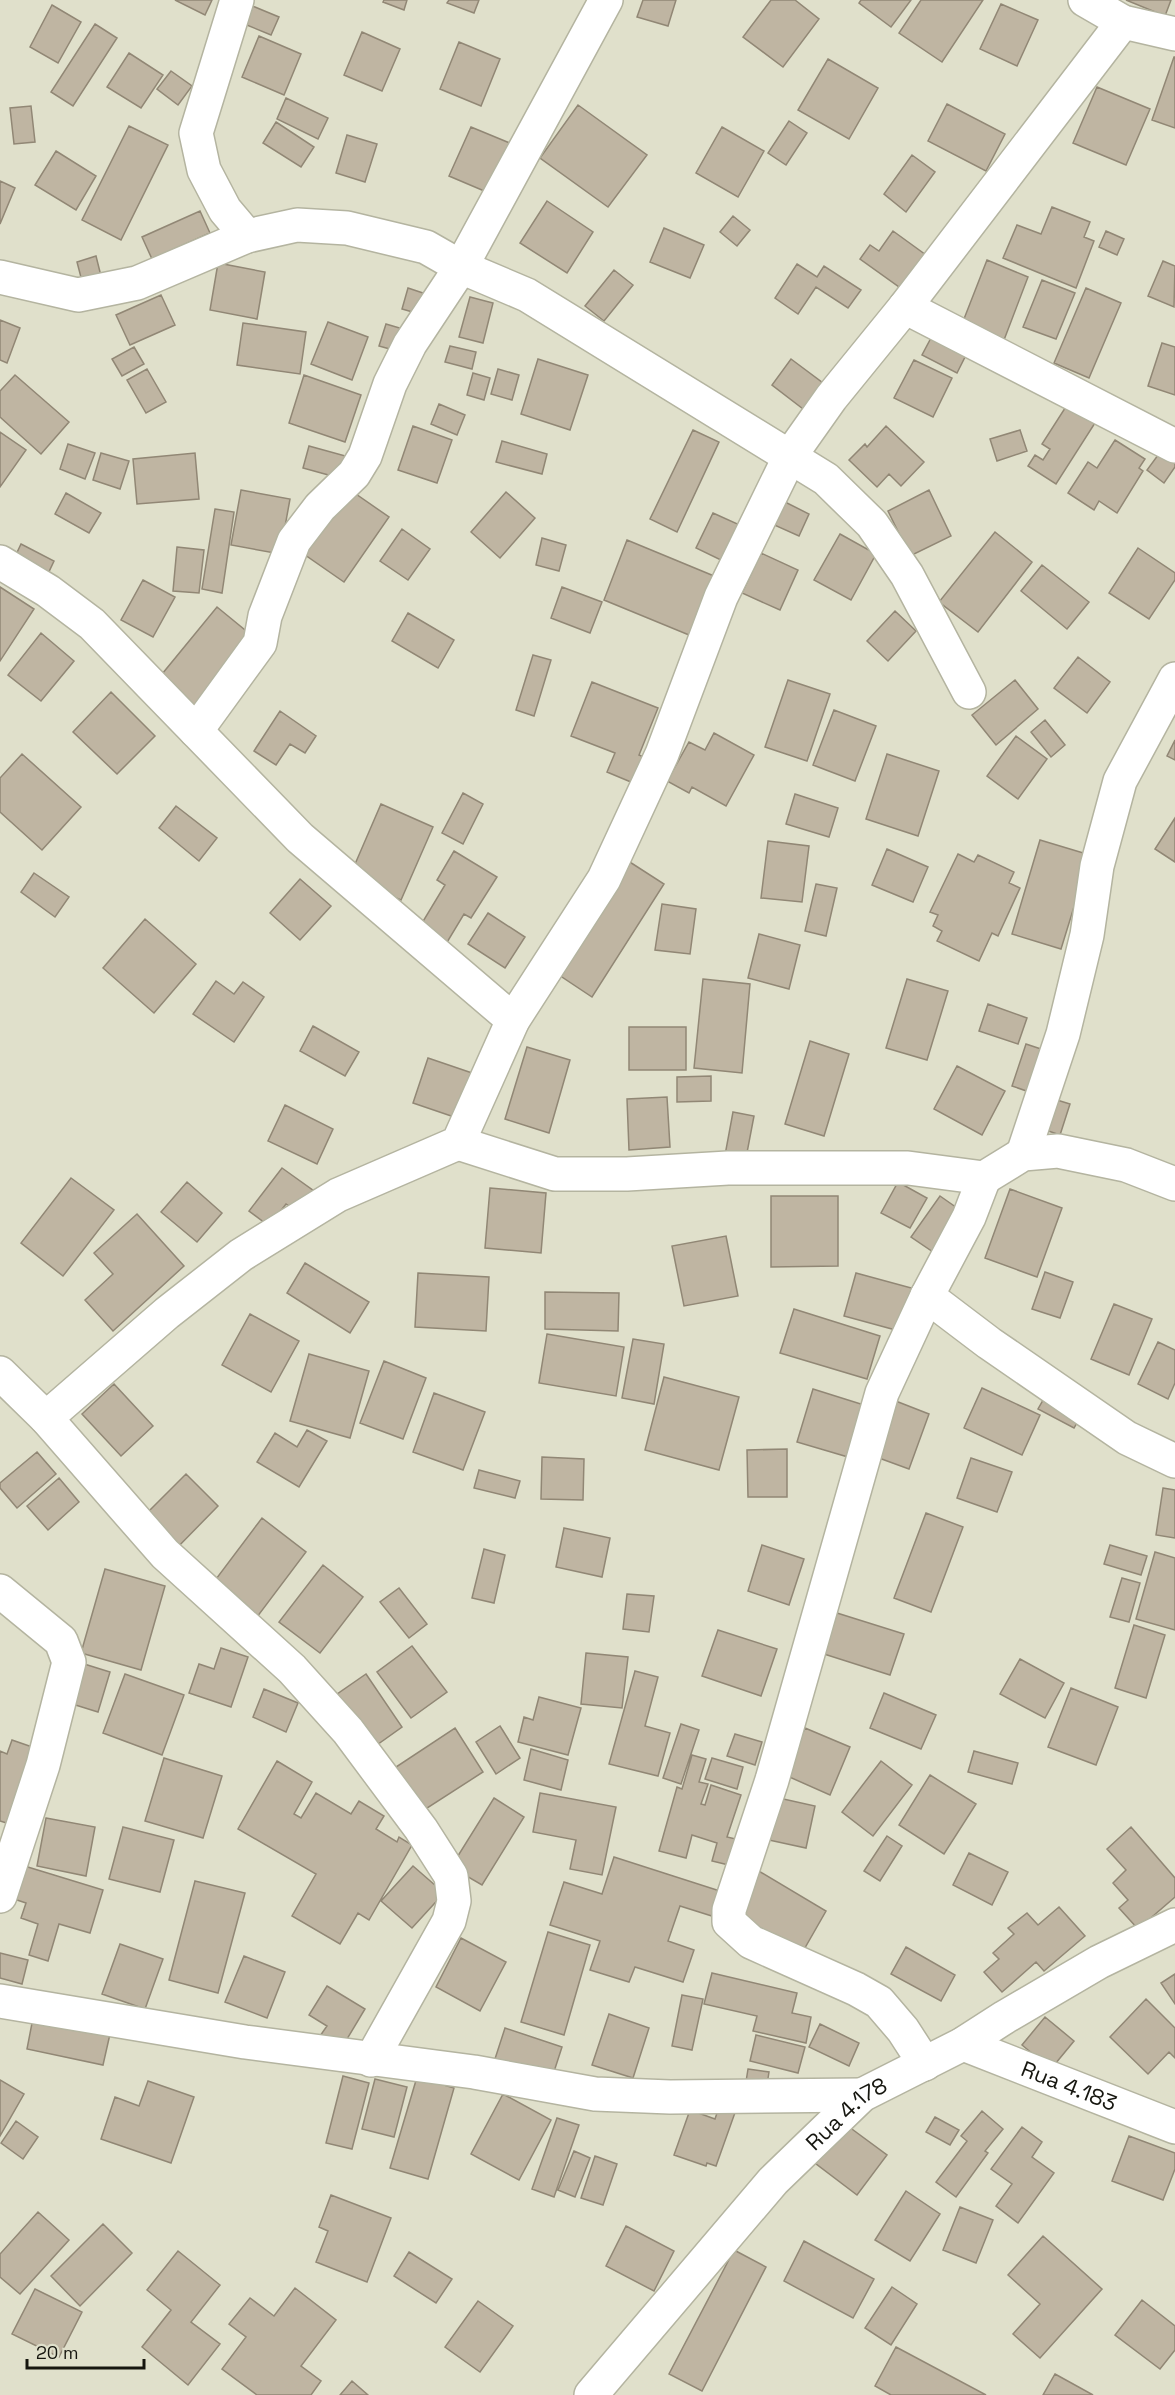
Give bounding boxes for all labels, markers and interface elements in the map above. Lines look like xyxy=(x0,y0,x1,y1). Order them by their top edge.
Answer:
street label: Rua 4.183 xyxy=(1017,2054,1121,2117)
street label: Rua 4.178 xyxy=(799,2071,892,2156)
scale bar xyxy=(27,2332,144,2370)
text: 20 m xyxy=(36,2341,79,2364)

